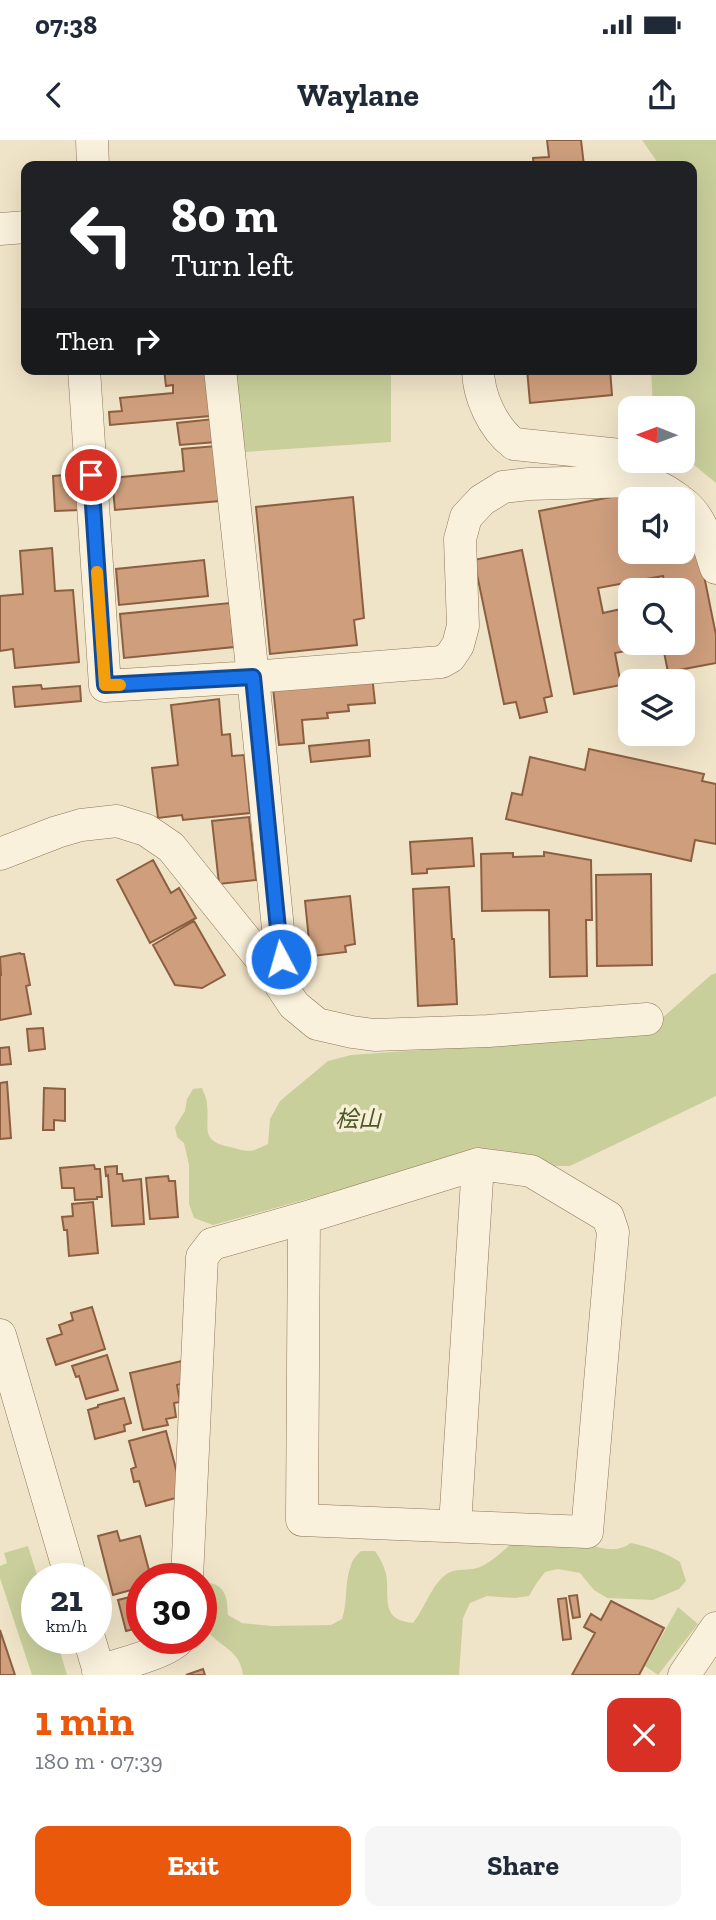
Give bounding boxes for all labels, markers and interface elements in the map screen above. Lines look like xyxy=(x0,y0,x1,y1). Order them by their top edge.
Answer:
text: 07:38 xyxy=(35,9,97,41)
icon: back xyxy=(35,76,73,114)
text: Waylane xyxy=(297,76,419,114)
icon: share xyxy=(643,76,681,114)
text: 80 m xyxy=(171,186,278,245)
icon: left xyxy=(56,189,147,280)
text: Turn left xyxy=(171,246,293,284)
icon: right xyxy=(128,322,166,360)
text: Then xyxy=(56,325,114,357)
north arrow xyxy=(618,396,695,472)
map controls xyxy=(618,396,695,746)
pin xyxy=(61,445,121,505)
icon: arrive xyxy=(72,456,110,494)
button: sound xyxy=(618,487,695,564)
button: search xyxy=(618,578,695,655)
button: layers xyxy=(618,669,695,746)
position arrow xyxy=(244,922,318,996)
park label: 桧山 xyxy=(335,1105,383,1133)
speed limit sign: 30 xyxy=(126,1563,217,1654)
text: 21 xyxy=(50,1578,83,1620)
text: km/h xyxy=(46,1615,87,1637)
text: 1 min xyxy=(35,1695,134,1746)
button: close xyxy=(607,1698,681,1772)
text: 180 m · 07:39 xyxy=(35,1747,163,1775)
button: Exit xyxy=(35,1826,351,1906)
button: Share xyxy=(365,1826,681,1906)

